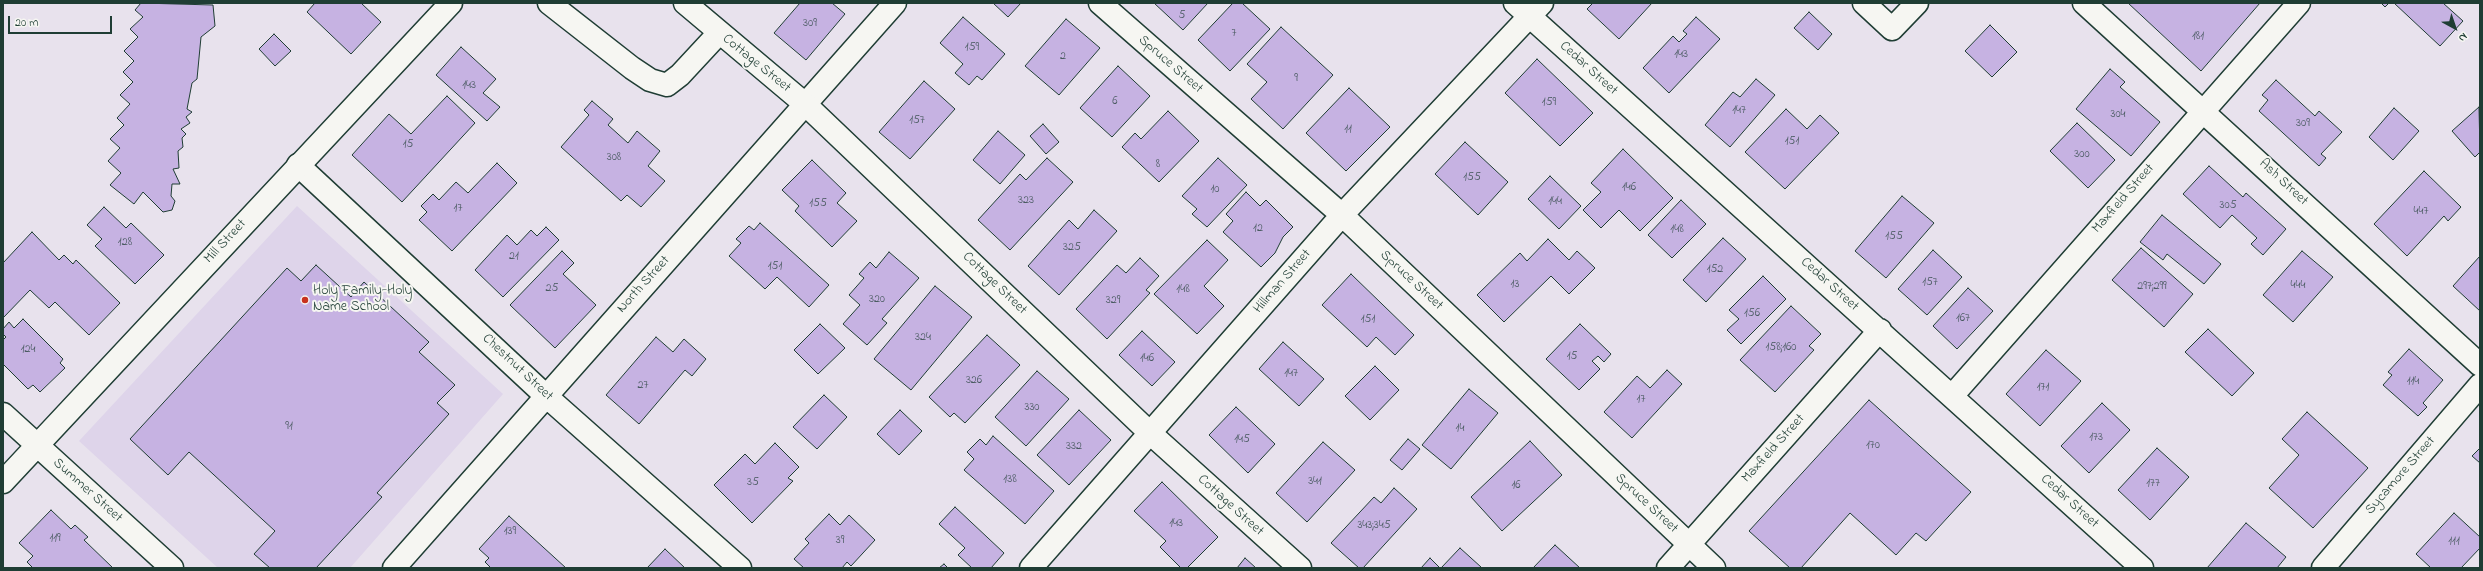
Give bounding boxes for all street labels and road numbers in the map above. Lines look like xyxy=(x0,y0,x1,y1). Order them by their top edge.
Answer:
street label: Cottage Street xyxy=(718,31,794,97)
street label: Spruce Street xyxy=(1134,32,1206,98)
street label: Cedar Street xyxy=(1555,38,1621,100)
street label: Ash Street xyxy=(2255,156,2311,210)
street label: Maxfield Street xyxy=(2089,161,2159,237)
street label: Mill Street xyxy=(201,216,251,268)
street label: Hillman Street xyxy=(1251,247,1315,317)
street label: Spruce Street xyxy=(1376,248,1446,314)
street label: Cottage Street xyxy=(958,249,1030,319)
street label: North Street xyxy=(614,253,674,317)
street label: Cedar Street xyxy=(1796,254,1862,316)
street label: Chestnut Street xyxy=(478,331,556,405)
street label: Maxfield Street xyxy=(1739,411,1809,487)
street label: Sycamore Street xyxy=(2362,433,2440,519)
street label: Summer Street xyxy=(49,455,125,527)
street label: Spruce Street xyxy=(1611,471,1681,537)
street label: Cedar Street xyxy=(2036,471,2102,533)
street label: Cottage Street xyxy=(1193,472,1267,540)

